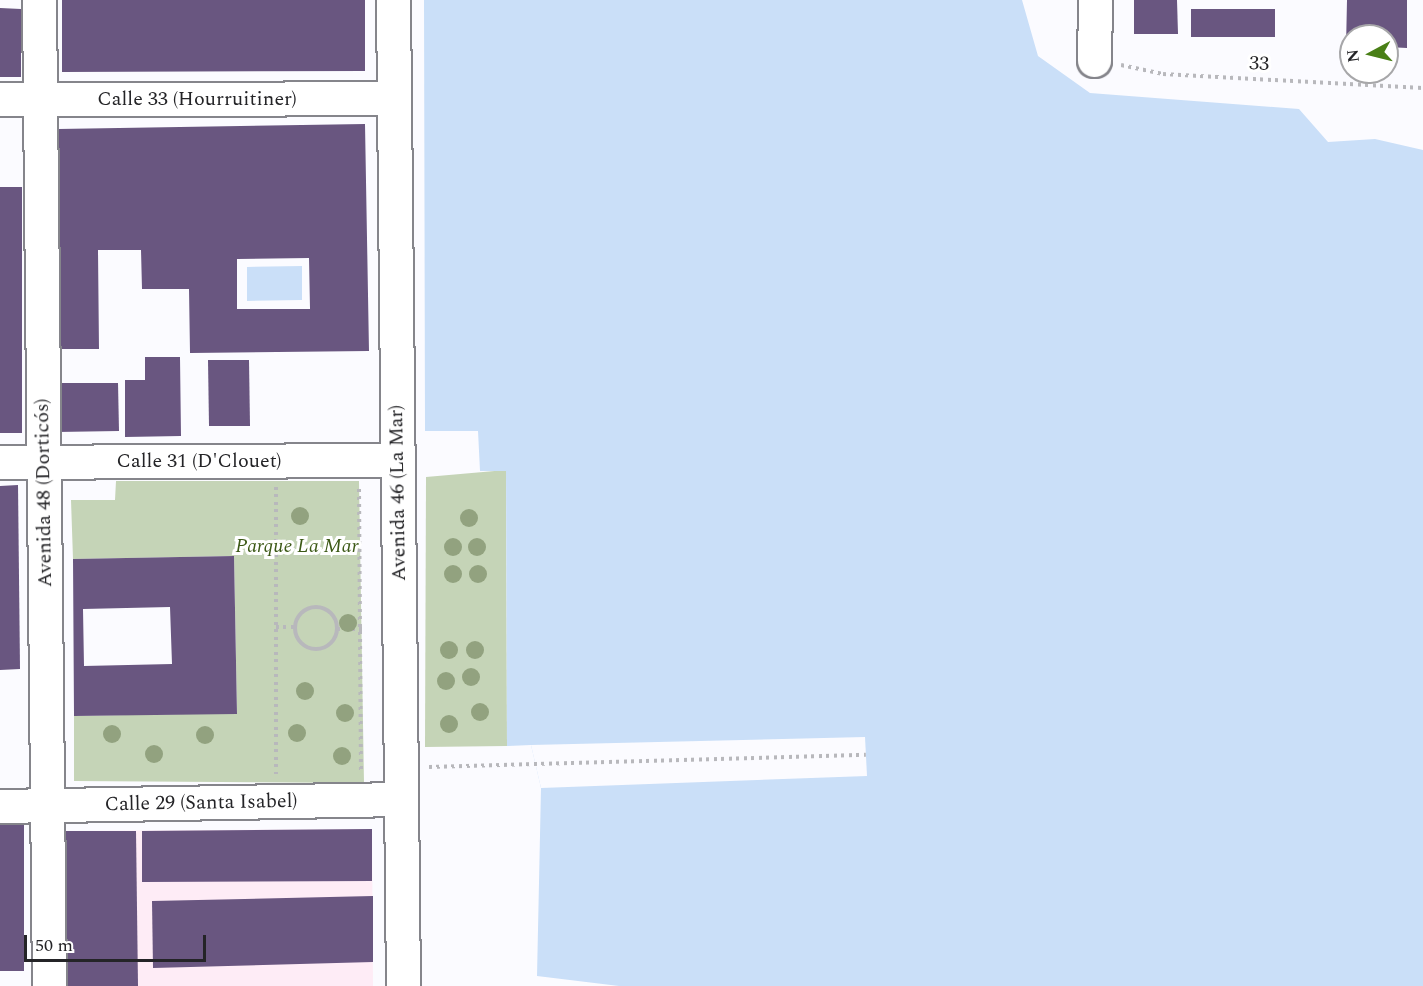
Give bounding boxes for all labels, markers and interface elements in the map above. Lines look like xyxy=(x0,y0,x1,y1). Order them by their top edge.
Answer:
north arrow xyxy=(1339,24,1399,84)
text: N xyxy=(1340,48,1366,64)
street label: 33 xyxy=(1248,51,1270,77)
street label: Calle 33 (Hourruitiner) xyxy=(97,87,297,111)
street label: Avenida 48 (Dorticós) xyxy=(30,398,58,588)
street label: Avenida 46 (La Mar) xyxy=(384,405,412,581)
street label: Calle 31 (D'Clouet) xyxy=(116,449,282,473)
park label: Parque La Mar xyxy=(235,534,359,558)
street label: Calle 29 (Santa Isabel) xyxy=(104,789,298,817)
scale bar xyxy=(27,923,208,961)
text: 50 m xyxy=(35,932,73,959)

